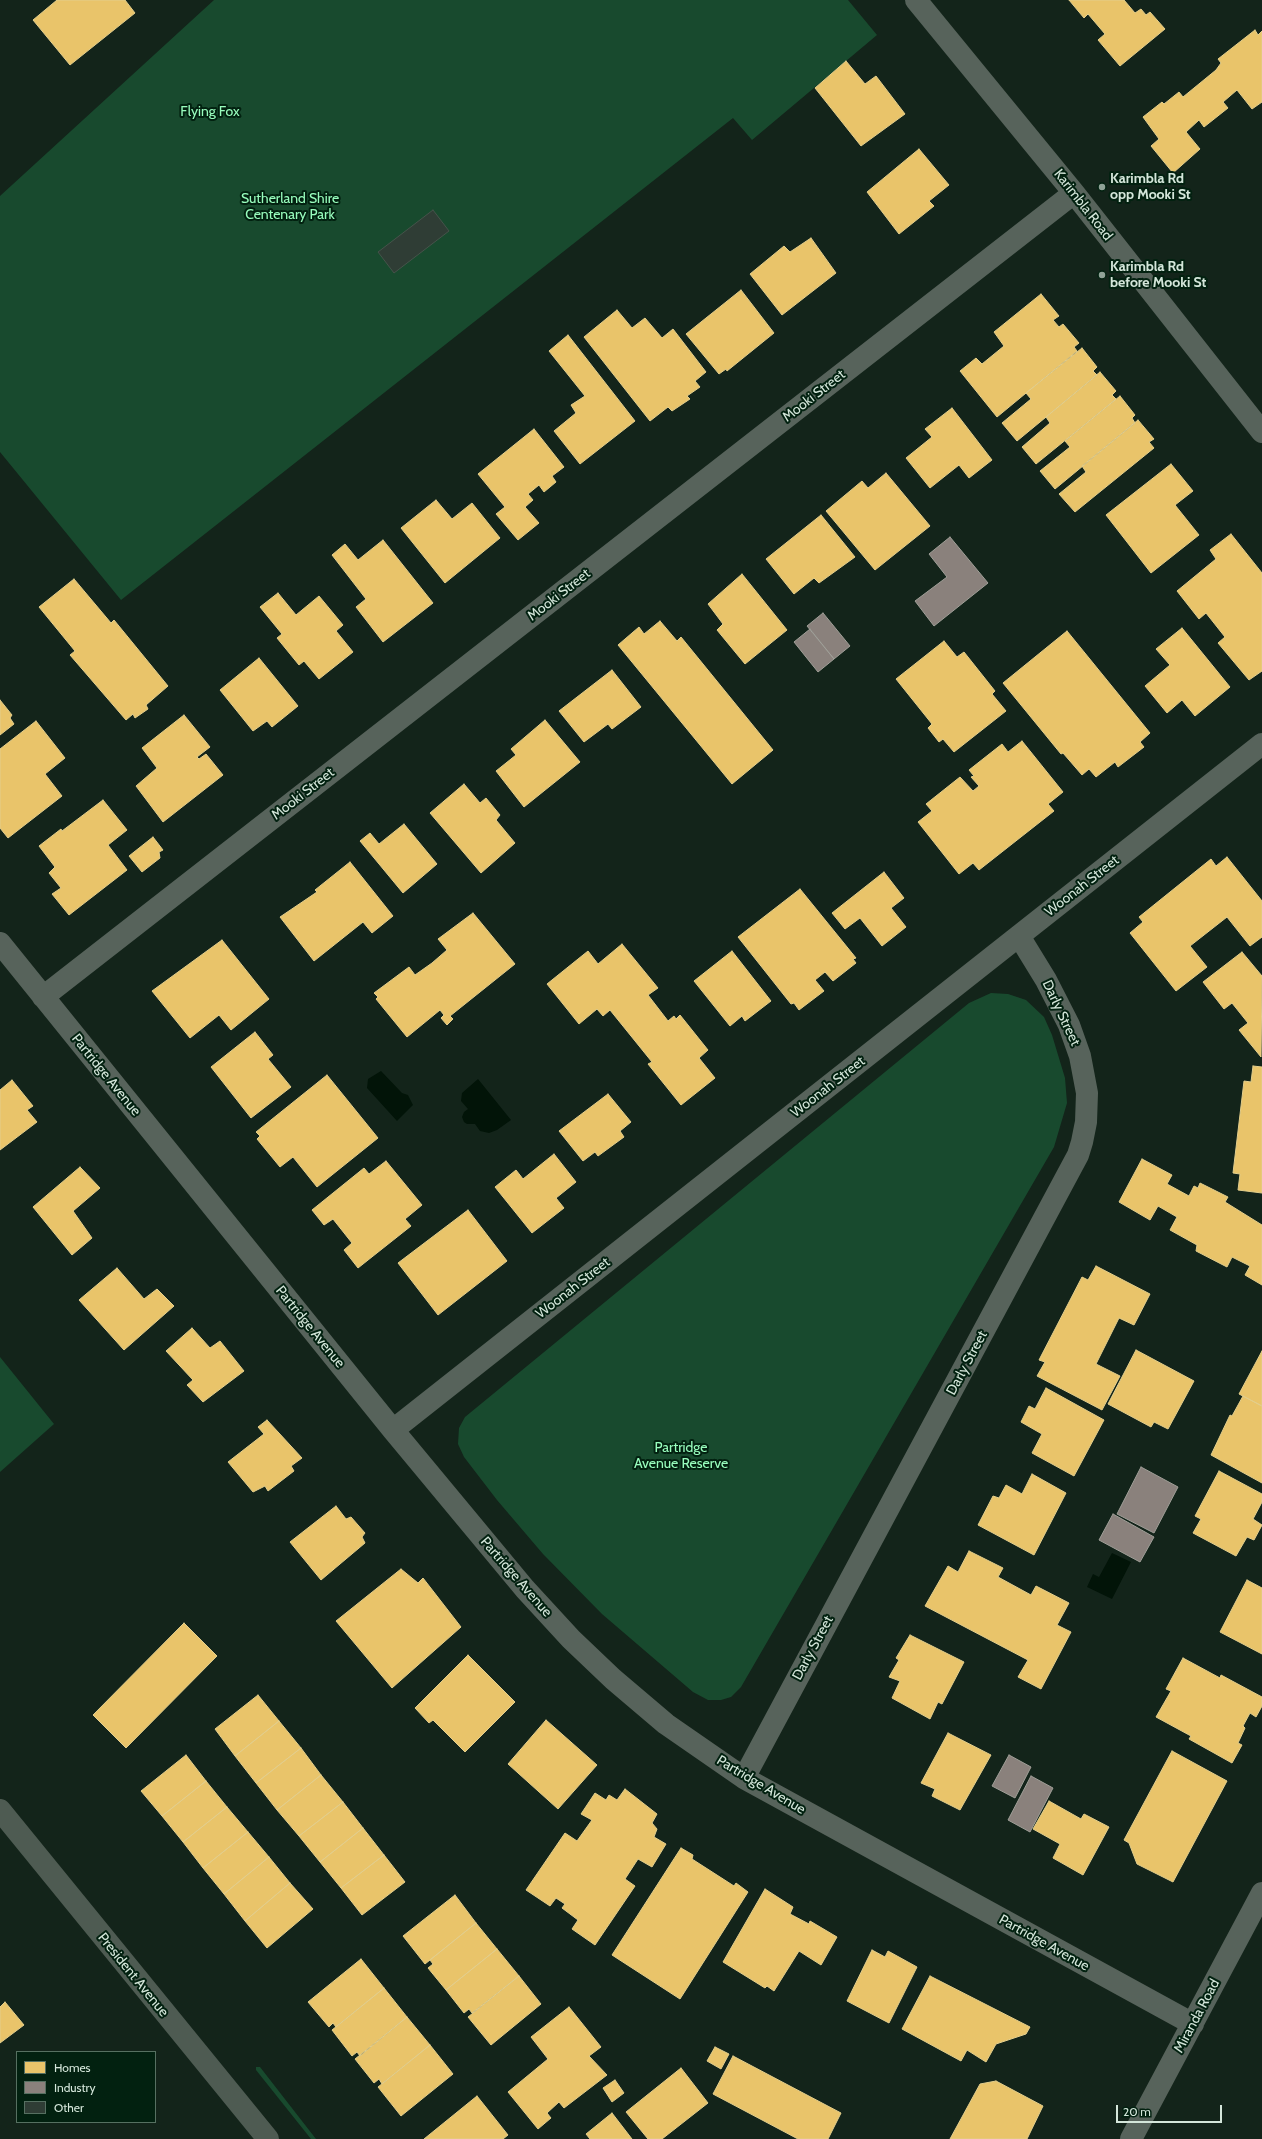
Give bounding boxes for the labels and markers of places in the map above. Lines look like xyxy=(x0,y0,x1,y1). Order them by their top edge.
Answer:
place label: Karimbla Rd opp Mooki St xyxy=(1110,171,1191,204)
marker: Karimbla Rd opp Mooki St xyxy=(1097,182,1107,192)
place label: Karimbla Rd before Mooki St xyxy=(1110,259,1206,292)
marker: Karimbla Rd before Mooki St xyxy=(1097,270,1107,280)

